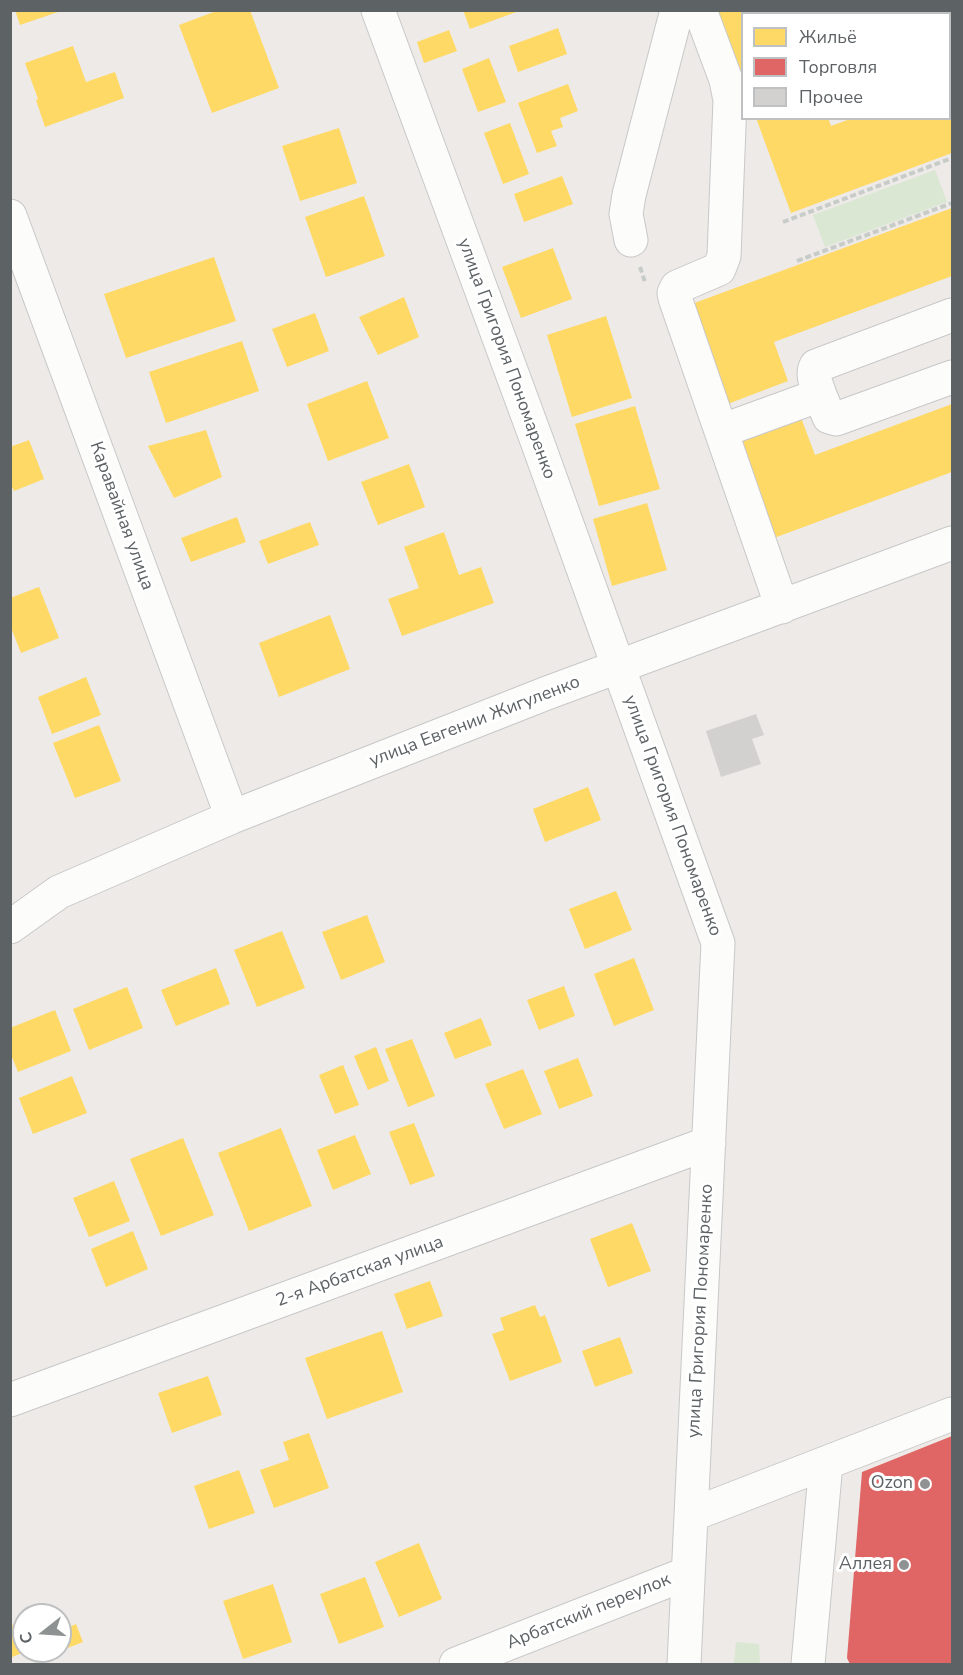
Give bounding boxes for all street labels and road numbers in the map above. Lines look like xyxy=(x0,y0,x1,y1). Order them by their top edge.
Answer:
street label: улица Григория Пономаренко xyxy=(452,236,560,482)
street label: Каравайная улица xyxy=(84,439,158,593)
street label: улица Евгении Жигуленко xyxy=(367,672,583,772)
street label: улица Григория Пономаренко xyxy=(618,693,726,939)
street label: улица Григория Пономаренко xyxy=(684,1183,718,1439)
street label: 2-я Арбатская улица xyxy=(273,1232,447,1312)
street label: Арбатский переулок xyxy=(504,1569,674,1655)

